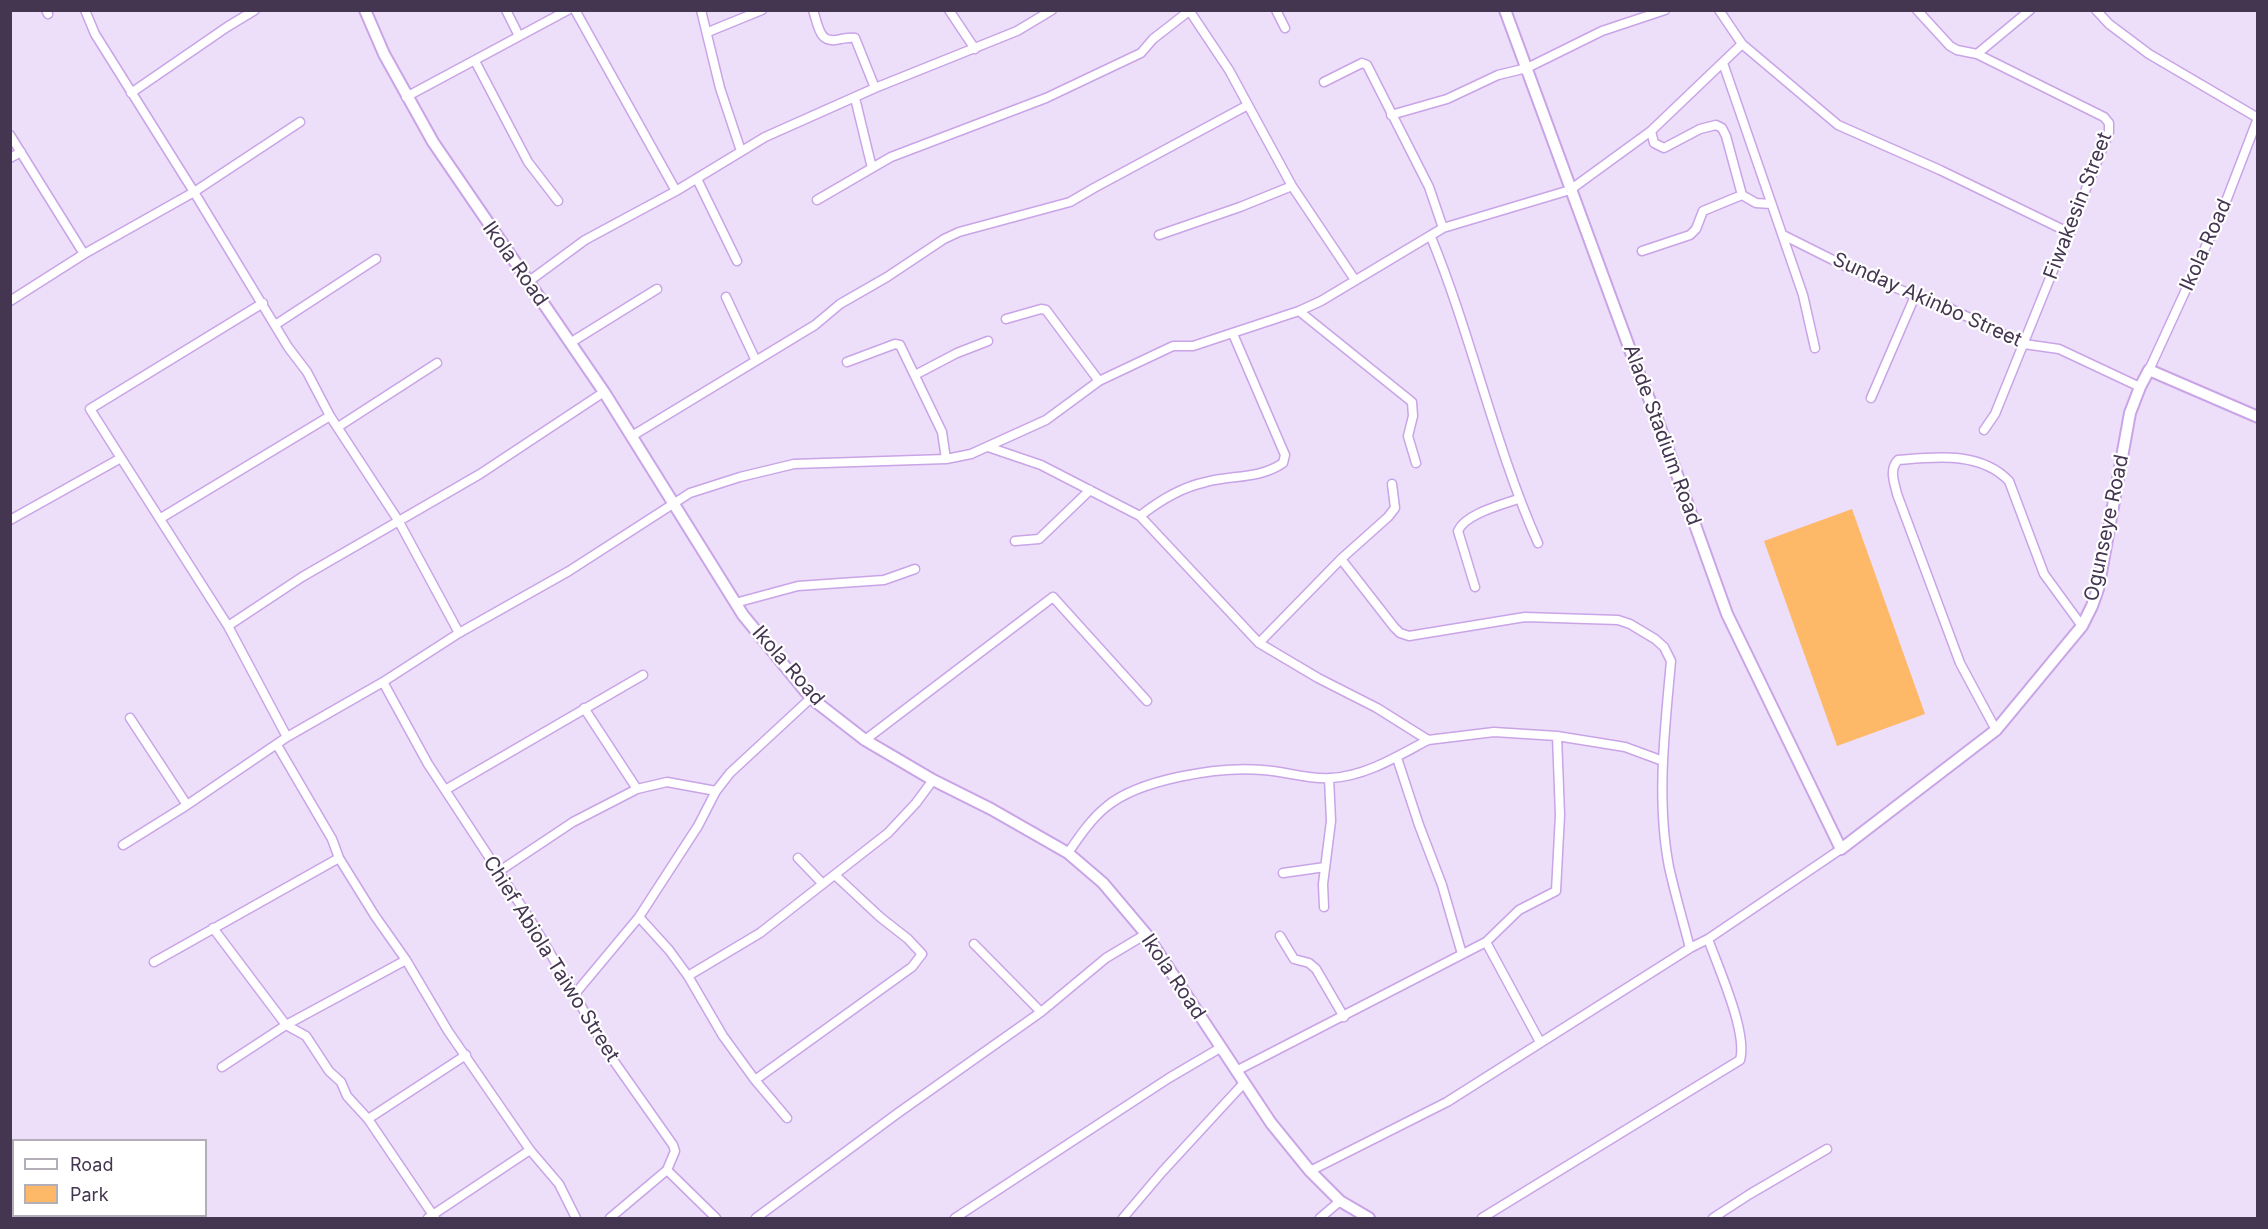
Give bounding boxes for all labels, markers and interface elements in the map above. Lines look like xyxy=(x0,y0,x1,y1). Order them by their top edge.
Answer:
street label: Fiwakesin Street xyxy=(2039,129,2117,283)
street label: Ikola Road xyxy=(2175,195,2237,295)
street label: Ikola Road xyxy=(477,217,553,311)
street label: Sunday Akinbo Street xyxy=(1829,247,2025,353)
street label: Alade Stadium Road xyxy=(1618,341,1706,529)
street label: Ogunseye Road xyxy=(2080,452,2134,604)
street label: Ikola Road xyxy=(747,621,829,711)
street label: Chief Abiola Taiwo Street xyxy=(478,852,624,1066)
street label: Ikola Road xyxy=(1136,930,1210,1024)
legend xyxy=(12,1139,207,1217)
text: Road xyxy=(70,1154,113,1175)
text: Park xyxy=(70,1184,109,1205)

